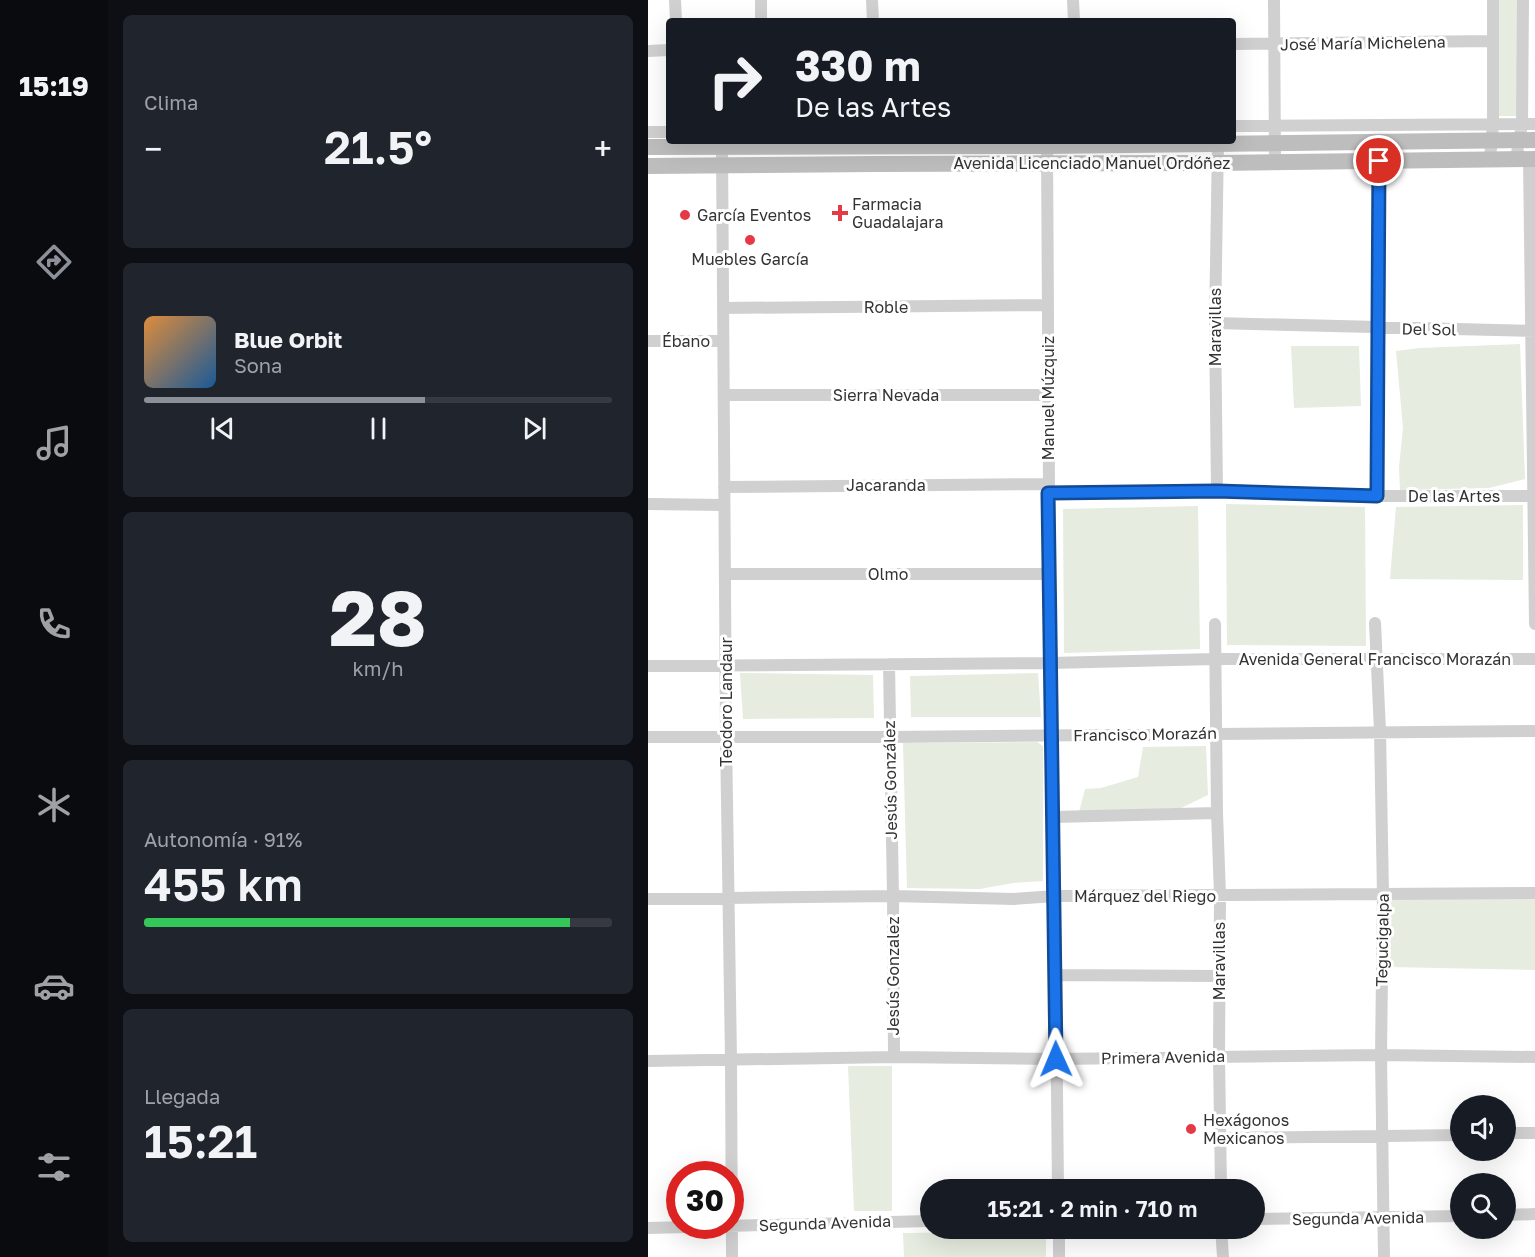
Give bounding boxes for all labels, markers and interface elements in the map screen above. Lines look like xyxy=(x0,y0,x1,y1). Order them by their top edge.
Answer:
street label: José María Michelena xyxy=(1280,32,1446,54)
text: 330 m xyxy=(795,40,921,90)
icon: right xyxy=(696,42,774,120)
text: 15:19 xyxy=(19,70,89,102)
text: Clima xyxy=(144,90,198,114)
text: De las Artes xyxy=(795,91,951,123)
text: 21.5° xyxy=(324,120,432,174)
text: − xyxy=(144,129,162,168)
text: + xyxy=(594,129,612,168)
pin xyxy=(1353,135,1404,186)
icon: arrive xyxy=(1362,144,1395,177)
street label: Avenida Licenciado Manuel Ordóñez xyxy=(954,153,1230,173)
place label: Farmacia Guadalajara xyxy=(852,194,944,232)
place label: García Eventos xyxy=(697,205,811,225)
marker: Farmacia Guadalajara xyxy=(833,206,847,220)
marker: García Eventos xyxy=(678,208,692,222)
marker: Muebles García xyxy=(743,233,757,247)
icon: directions xyxy=(33,241,75,283)
place label: Muebles García xyxy=(691,249,809,269)
street label: Maravillas xyxy=(1205,288,1225,366)
street label: Roble xyxy=(864,297,908,317)
street label: Del Sol xyxy=(1402,319,1456,339)
text: Blue Orbit xyxy=(234,326,342,353)
street label: Ébano xyxy=(662,331,710,351)
street label: Manuel Múzquiz xyxy=(1038,336,1058,460)
text: Sona xyxy=(234,353,282,377)
street label: Sierra Nevada xyxy=(833,385,939,405)
icon: previous xyxy=(206,412,239,445)
icon: pause xyxy=(362,412,395,445)
icon: next xyxy=(518,412,551,445)
icon: music xyxy=(33,422,75,464)
street label: Jacaranda xyxy=(846,475,926,495)
street label: De las Artes xyxy=(1408,486,1500,506)
street label: Olmo xyxy=(868,564,908,584)
text: 28 xyxy=(329,570,427,663)
icon: phone xyxy=(33,603,75,645)
street label: Teodoro Landaur xyxy=(716,637,736,767)
street label: Avenida General Francisco Morazán xyxy=(1239,649,1511,669)
text: km/h xyxy=(353,656,403,680)
street label: Jesús González xyxy=(879,720,901,840)
street label: Francisco Morazán xyxy=(1073,723,1217,745)
icon: climate xyxy=(33,784,75,826)
text: Autonomía · 91% xyxy=(144,827,302,851)
text: 455 km xyxy=(144,857,303,911)
street label: Márquez del Riego xyxy=(1074,886,1216,906)
street label: Tegucigalpa xyxy=(1371,893,1393,987)
street label: Jesús Gonzalez xyxy=(883,916,903,1036)
street label: Maravillas xyxy=(1209,922,1229,1000)
icon: car xyxy=(33,965,75,1007)
position arrow xyxy=(1024,1027,1088,1091)
street label: Primera Avenida xyxy=(1101,1046,1225,1068)
text: Llegada xyxy=(144,1084,220,1108)
map controls xyxy=(1450,1095,1516,1239)
button: sound xyxy=(1450,1095,1516,1161)
place label: Hexágonos Mexicanos xyxy=(1203,1110,1289,1148)
text: 15:21 xyxy=(144,1114,257,1168)
marker: Hexágonos Mexicanos xyxy=(1184,1122,1198,1136)
icon: filters xyxy=(33,1146,75,1188)
speed limit sign: 30 xyxy=(666,1161,744,1239)
button: search xyxy=(1450,1173,1516,1239)
text: 15:21 · 2 min · 710 m xyxy=(988,1195,1197,1222)
street label: Segunda Avenida xyxy=(1292,1207,1424,1229)
street label: Segunda Avenida xyxy=(758,1211,892,1235)

